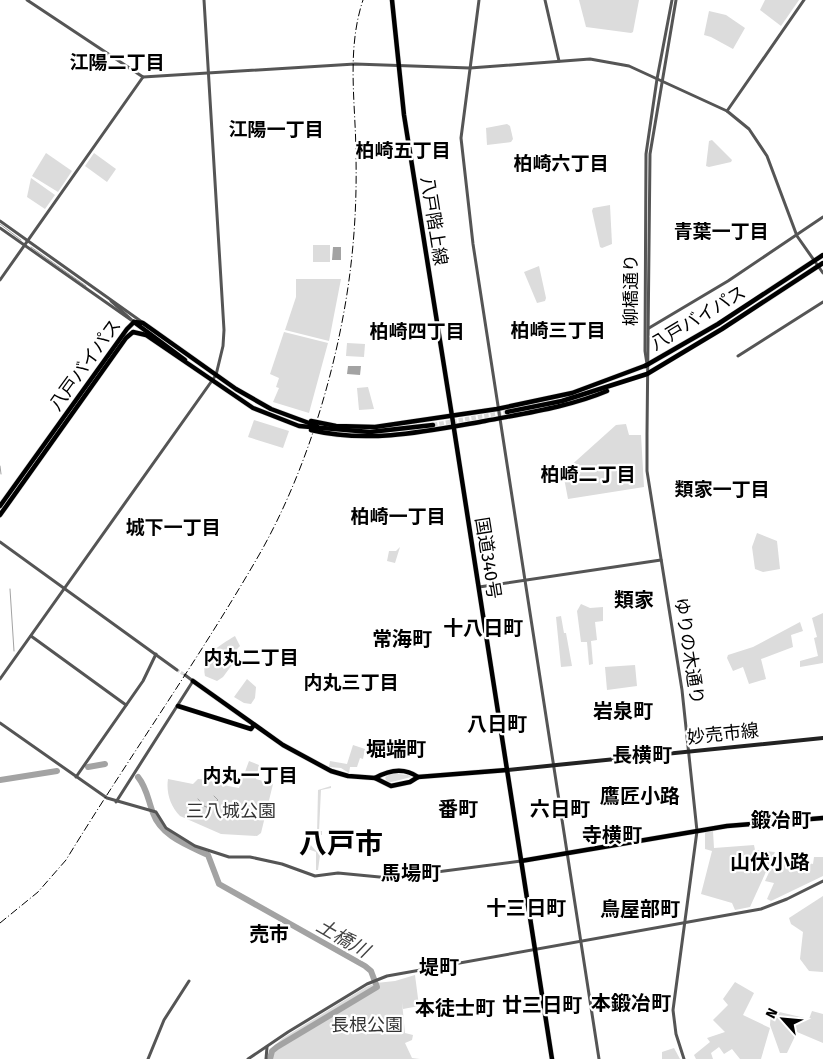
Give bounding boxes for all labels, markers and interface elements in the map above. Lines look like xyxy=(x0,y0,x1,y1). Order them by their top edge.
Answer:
district label: 江陽二丁目 xyxy=(69,51,165,74)
district label: 江陽一丁目 xyxy=(228,118,324,141)
district label: 柏崎五丁目 xyxy=(355,139,451,162)
district label: 柏崎六丁目 xyxy=(513,152,609,175)
street label: 八戸階上線 xyxy=(416,175,452,267)
district label: 青葉一丁目 xyxy=(673,220,769,243)
street label: 柳橋通り xyxy=(620,254,642,326)
street label: 八戸バイパス xyxy=(646,281,750,355)
street label: 八戸バイパス xyxy=(44,315,126,415)
district label: 柏崎三丁目 xyxy=(510,319,606,342)
district label: 柏崎四丁目 xyxy=(369,320,465,343)
district label: 柏崎二丁目 xyxy=(540,463,636,486)
district label: 類家一丁目 xyxy=(674,478,770,501)
district label: 柏崎一丁目 xyxy=(350,505,446,528)
district label: 城下一丁目 xyxy=(125,516,221,539)
street label: 国道340号 xyxy=(471,516,505,600)
district label: 類家 xyxy=(614,588,654,612)
street label: ゆりの木通り xyxy=(670,596,708,706)
district label: 十八日町 xyxy=(443,616,523,640)
district label: 常海町 xyxy=(372,627,432,651)
district label: 内丸二丁目 xyxy=(203,646,299,669)
district label: 内丸三丁目 xyxy=(303,671,399,694)
district label: 岩泉町 xyxy=(593,699,653,723)
district label: 八日町 xyxy=(467,712,527,736)
street label: 妙売市線 xyxy=(686,719,760,749)
district label: 堀端町 xyxy=(366,737,426,761)
district label: 長横町 xyxy=(612,743,672,767)
district label: 内丸一丁目 xyxy=(202,764,298,787)
district label: 鷹匠小路 xyxy=(600,784,680,808)
district label: 番町 xyxy=(438,797,478,821)
district label: 六日町 xyxy=(530,797,590,821)
park label: 三八城公園 xyxy=(186,800,276,822)
district label: 鍛冶町 xyxy=(750,808,811,832)
district label: 寺横町 xyxy=(582,823,642,847)
district label: 八戸市 xyxy=(299,827,383,860)
district label: 山伏小路 xyxy=(730,850,810,874)
district label: 馬場町 xyxy=(381,861,441,885)
district label: 十三日町 xyxy=(486,896,566,920)
district label: 鳥屋部町 xyxy=(600,897,680,921)
water label: 土橋川 xyxy=(313,914,375,963)
district label: 売市 xyxy=(249,922,289,946)
district label: 堤町 xyxy=(419,955,459,979)
district label: 本鍛冶町 xyxy=(591,991,671,1015)
district label: 廿三日町 xyxy=(502,993,582,1017)
north arrow xyxy=(758,994,808,1044)
district label: 本徒士町 xyxy=(415,996,495,1020)
text: N xyxy=(762,1005,782,1021)
park label: 長根公園 xyxy=(331,1014,403,1036)

